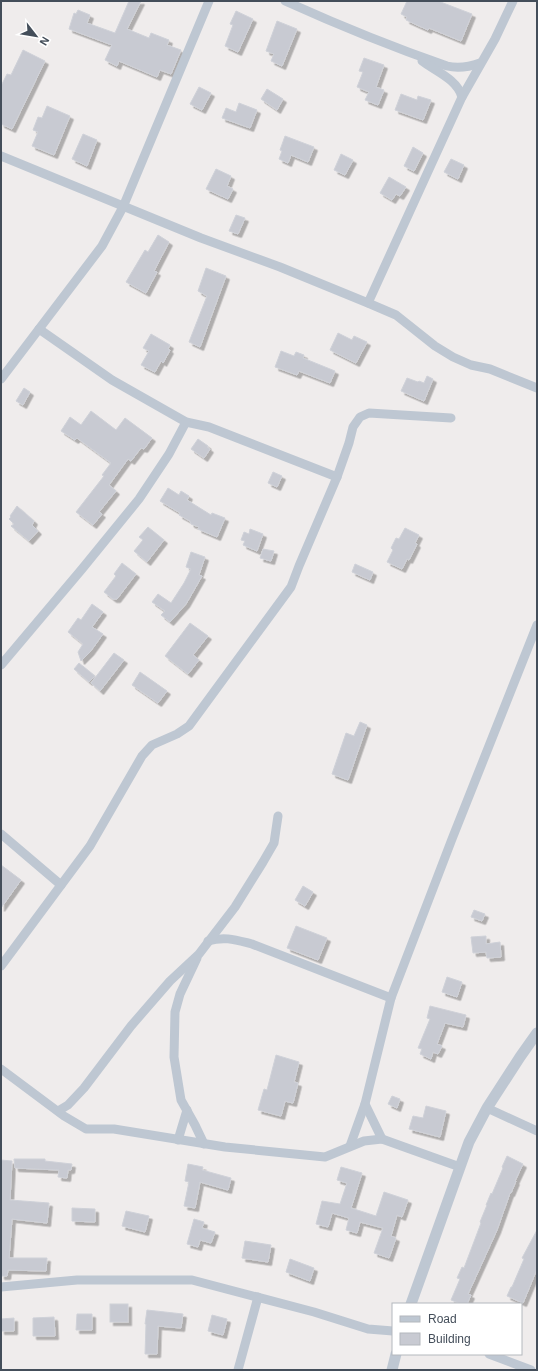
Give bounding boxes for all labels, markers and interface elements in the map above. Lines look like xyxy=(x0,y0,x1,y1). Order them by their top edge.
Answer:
north arrow xyxy=(16,16,56,56)
text: N xyxy=(37,35,52,48)
legend xyxy=(392,1303,522,1355)
text: Road xyxy=(428,1312,457,1326)
text: Building xyxy=(428,1332,471,1346)

